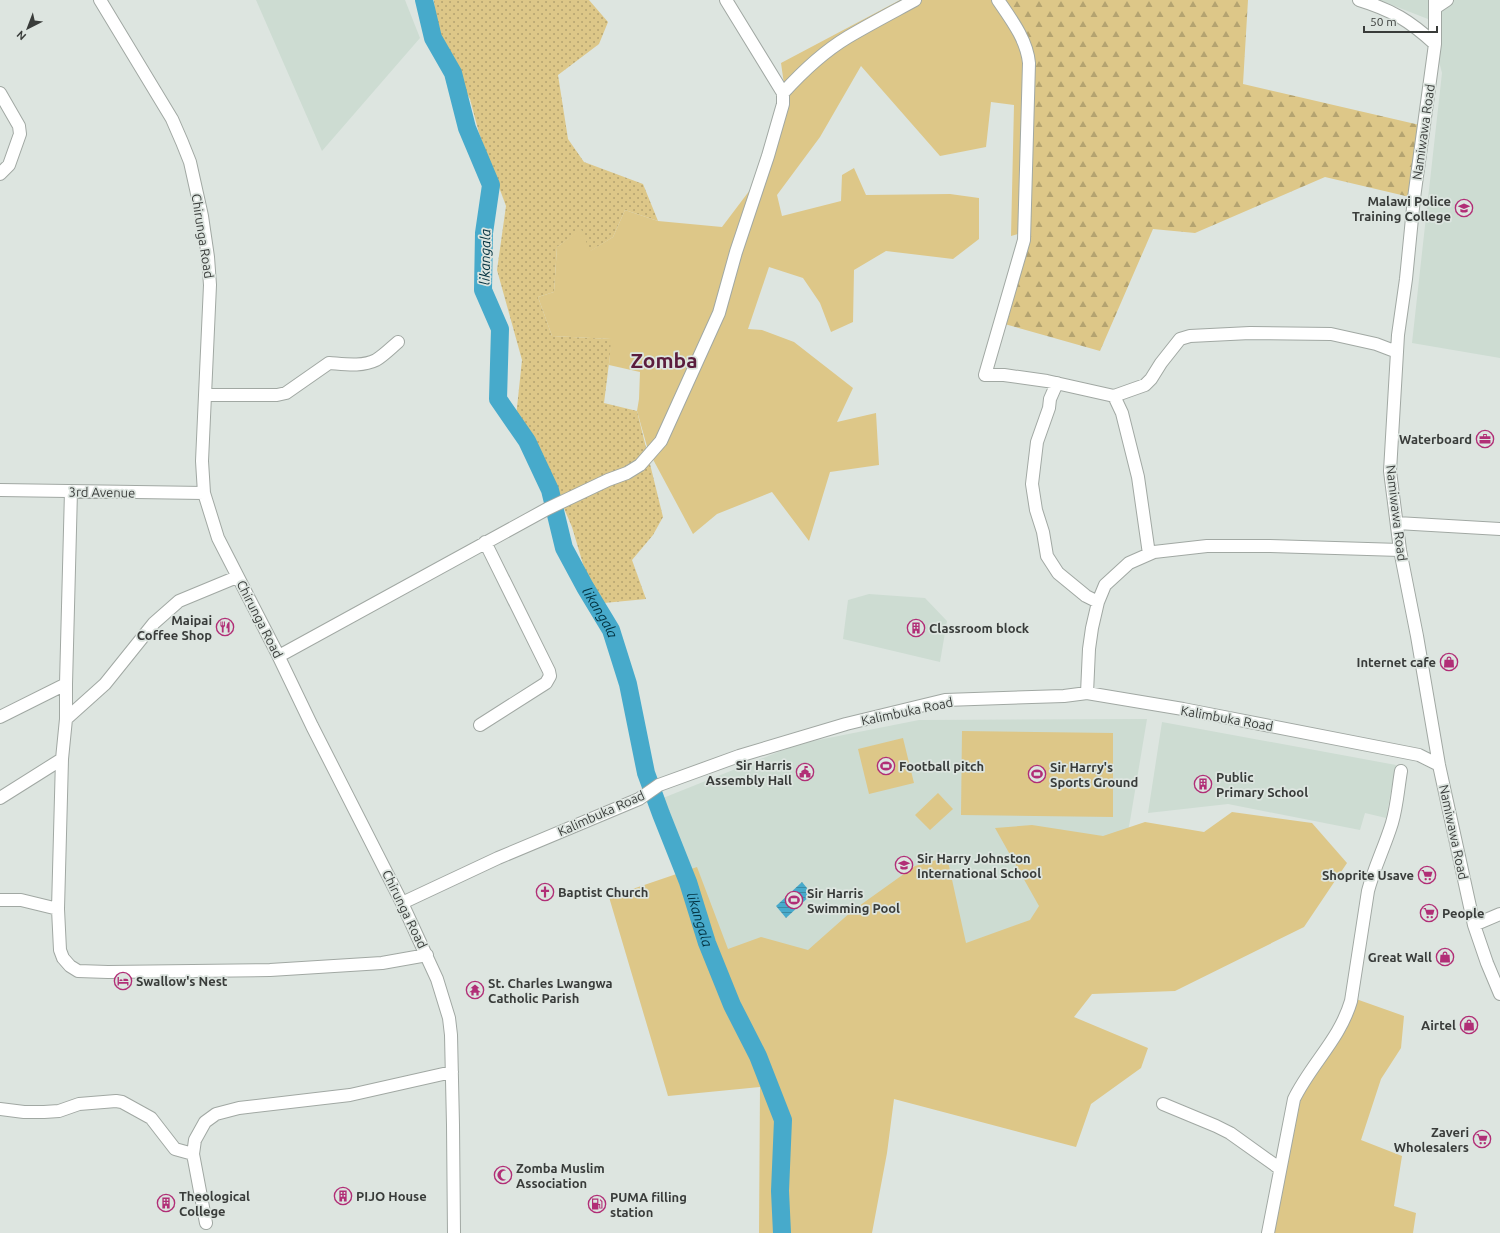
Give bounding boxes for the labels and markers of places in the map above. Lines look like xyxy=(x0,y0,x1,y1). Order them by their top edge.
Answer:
place label: Malawi Police Training College xyxy=(1352,194,1451,223)
school or university icon: Malawi Police Training College xyxy=(1454,198,1474,218)
office icon: Waterboard xyxy=(1475,429,1495,449)
place label: Waterboard xyxy=(1399,432,1472,446)
place label: Maipai Coffee Shop xyxy=(137,613,212,642)
restaurant icon: Maipai Coffee Shop xyxy=(215,617,235,637)
building icon: Classroom block xyxy=(906,618,926,638)
place label: Classroom block xyxy=(929,621,1030,635)
shop icon: Internet cafe xyxy=(1439,652,1459,672)
place label: Internet cafe xyxy=(1357,655,1436,669)
sports icon: Football pitch xyxy=(876,756,896,776)
place label: Sir Harris Assembly Hall xyxy=(706,758,792,787)
place label: Football pitch xyxy=(899,759,984,773)
place label: Sir Harry's Sports Ground xyxy=(1050,760,1138,789)
public building icon: Sir Harris Assembly Hall xyxy=(795,762,815,782)
sports icon: Sir Harry's Sports Ground xyxy=(1027,764,1047,784)
place label: Public Primary School xyxy=(1216,770,1308,799)
building icon: Public Primary School xyxy=(1193,774,1213,794)
place label: Sir Harry Johnston International School xyxy=(917,851,1041,880)
school or university icon: Sir Harry Johnston International School xyxy=(894,855,914,875)
supermarket icon: Shoprite Usave xyxy=(1417,865,1437,885)
place label: Shoprite Usave xyxy=(1322,868,1414,882)
church icon: Baptist Church xyxy=(535,882,555,902)
place label: Baptist Church xyxy=(558,885,648,899)
place label: Sir Harris Swimming Pool xyxy=(807,886,900,915)
sports icon: Sir Harris Swimming Pool xyxy=(784,890,804,910)
supermarket icon: People xyxy=(1419,903,1439,923)
place label: People xyxy=(1442,906,1485,920)
shop icon: Great Wall xyxy=(1435,947,1455,967)
place label: Great Wall xyxy=(1368,950,1432,964)
hotel icon: Swallow's Nest xyxy=(113,971,133,991)
place label: Swallow's Nest xyxy=(136,974,228,988)
place label: St. Charles Lwangwa Catholic Parish xyxy=(488,976,613,1005)
temple icon: St. Charles Lwangwa Catholic Parish xyxy=(465,980,485,1000)
shop icon: Airtel xyxy=(1459,1015,1479,1035)
place label: Airtel xyxy=(1421,1018,1456,1032)
place label: Zaveri Wholesalers xyxy=(1394,1125,1469,1154)
supermarket icon: Zaveri Wholesalers xyxy=(1472,1129,1492,1149)
place label: Zomba Muslim Association xyxy=(516,1161,605,1190)
mosque icon: Zomba Muslim Association xyxy=(493,1165,513,1185)
building icon: PIJO House xyxy=(333,1186,353,1206)
place label: Theological College xyxy=(179,1189,250,1218)
place label: PIJO House xyxy=(356,1189,427,1203)
place label: PUMA filling station xyxy=(610,1190,687,1219)
building icon: Theological College xyxy=(156,1193,176,1213)
fuel station icon: PUMA filling station xyxy=(587,1194,607,1214)

